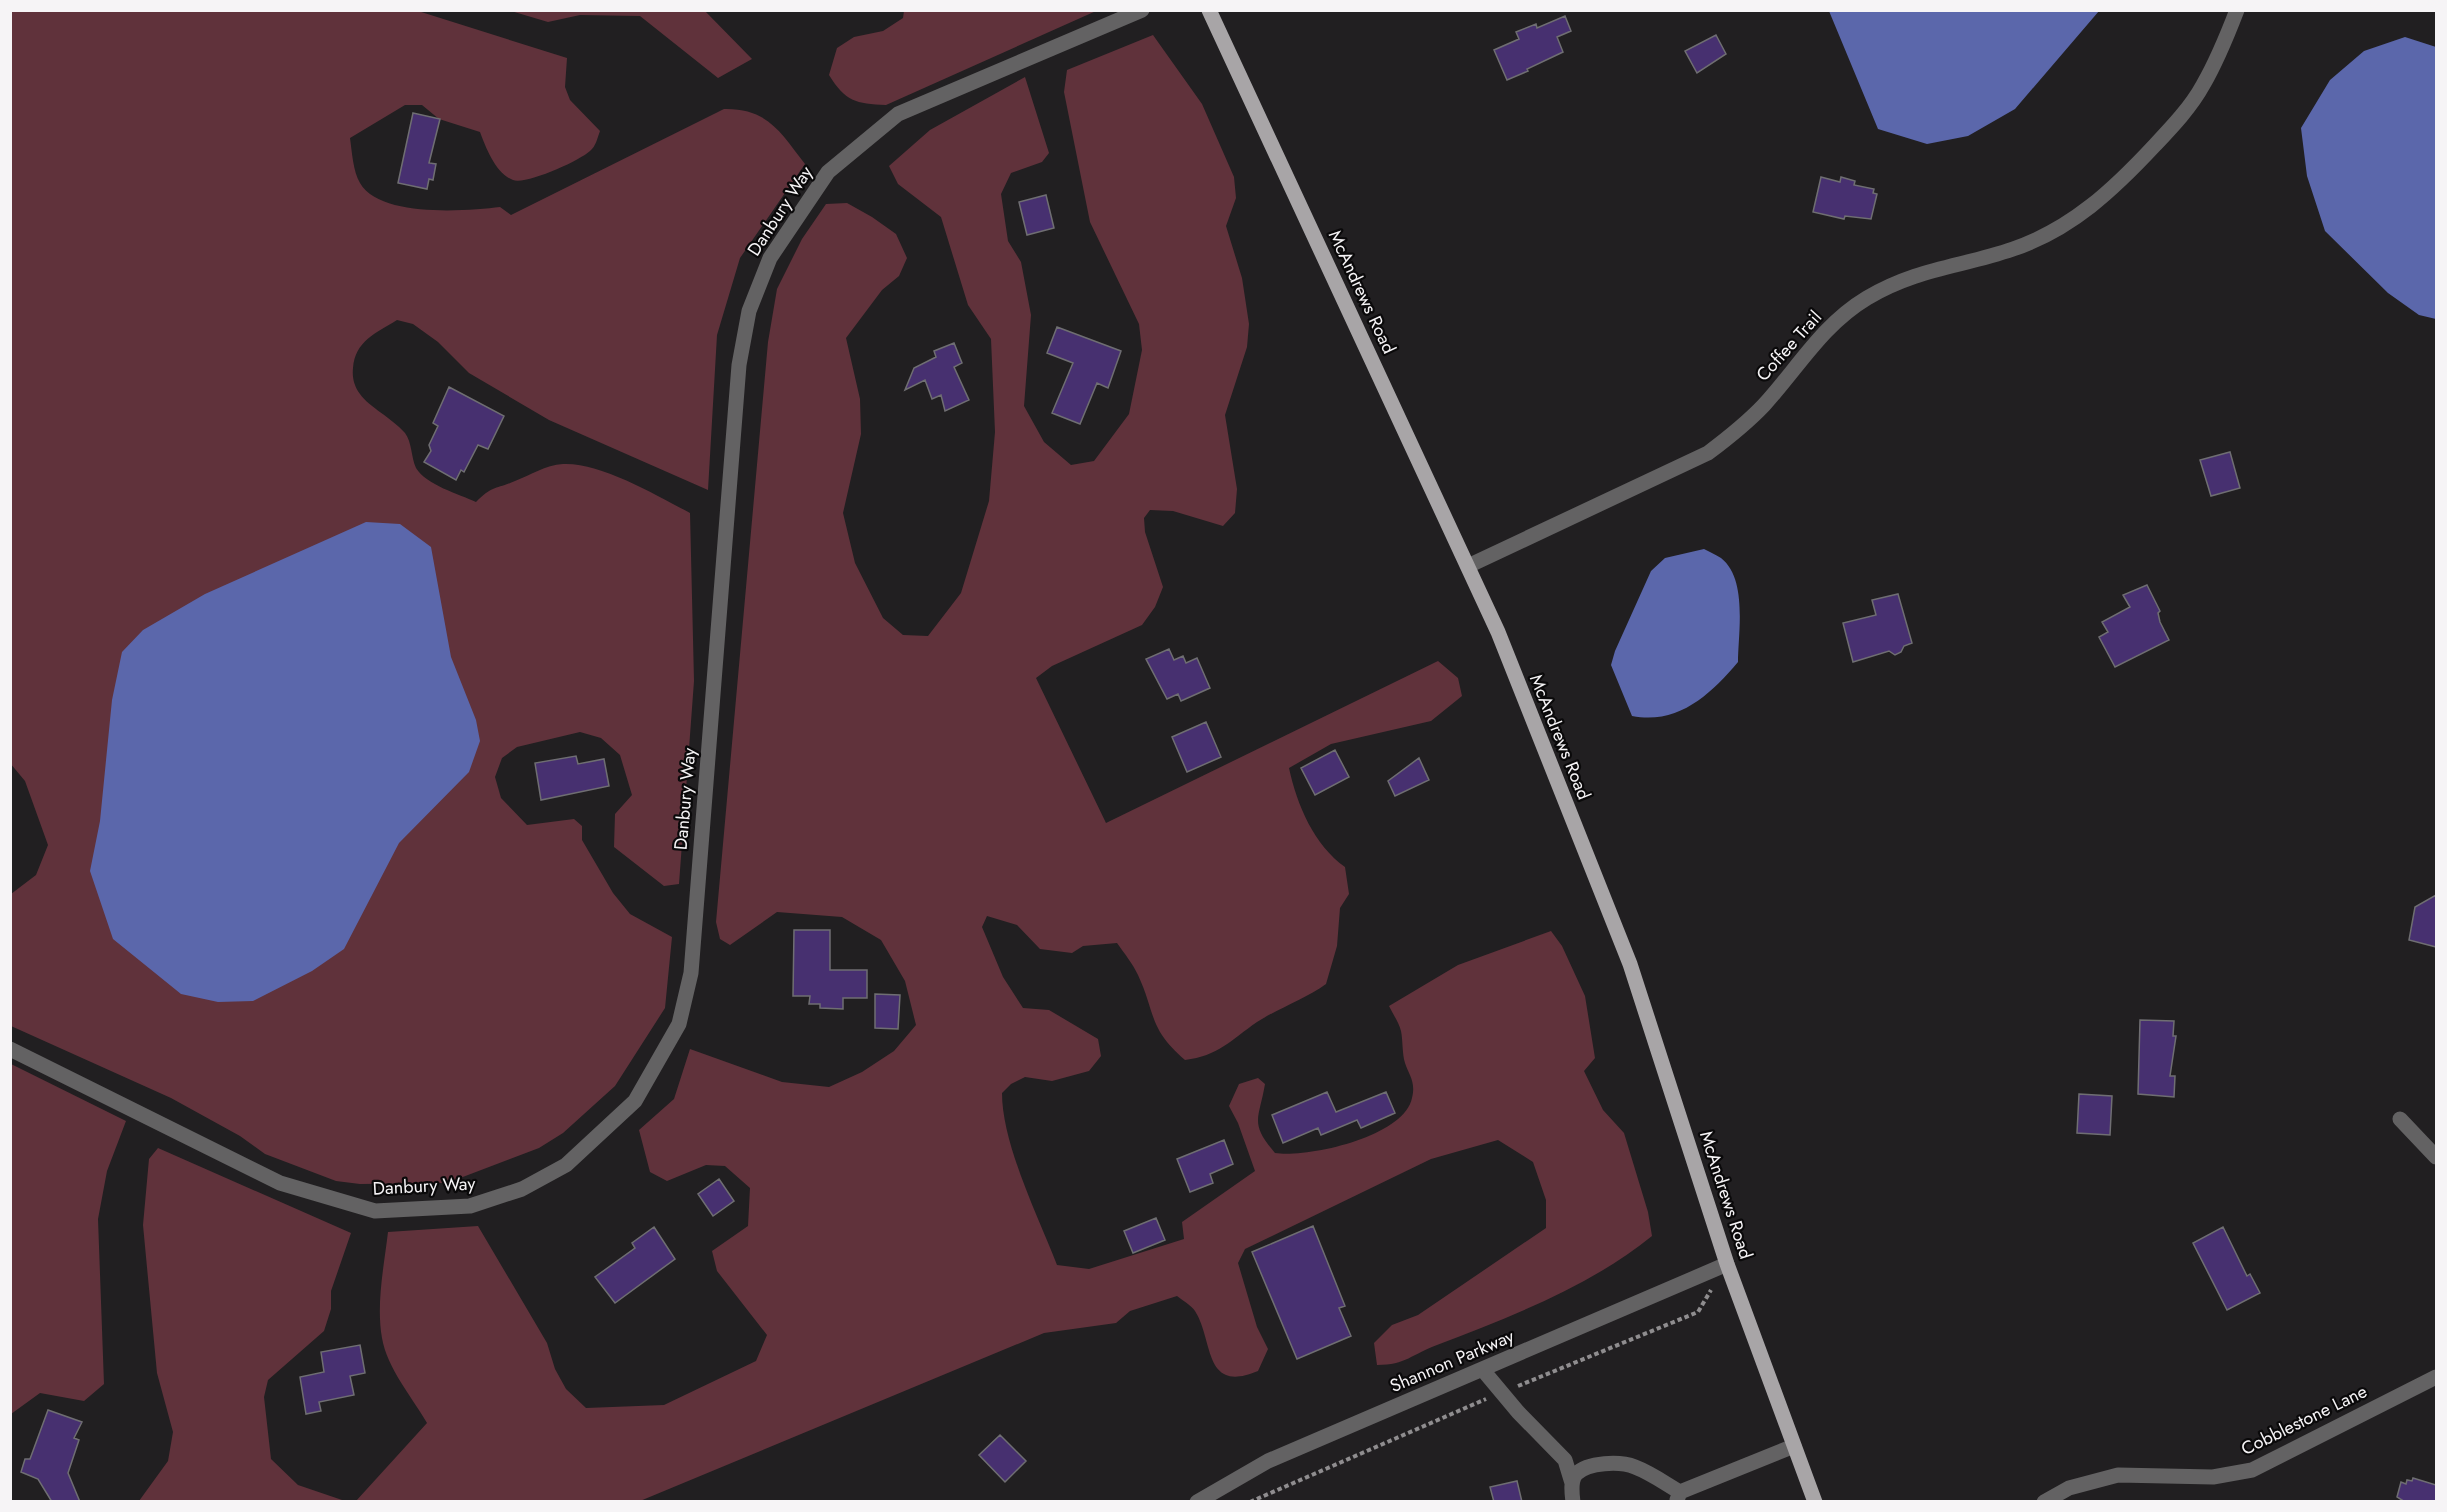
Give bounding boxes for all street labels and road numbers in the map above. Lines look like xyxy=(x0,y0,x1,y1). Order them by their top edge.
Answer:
street label: Danbury Way xyxy=(741,161,819,261)
street label: McAndrews Road xyxy=(1322,226,1402,358)
street label: Coffee Trail xyxy=(1750,305,1828,387)
street label: McAndrews Road xyxy=(1523,670,1597,804)
street label: Danbury Way xyxy=(668,747,702,851)
street label: McAndrews Road xyxy=(1693,1128,1759,1262)
street label: Danbury Way xyxy=(372,1170,476,1202)
street label: Shannon Parkway xyxy=(1386,1323,1518,1399)
street label: Cobblestone Lane xyxy=(2237,1378,2371,1462)

